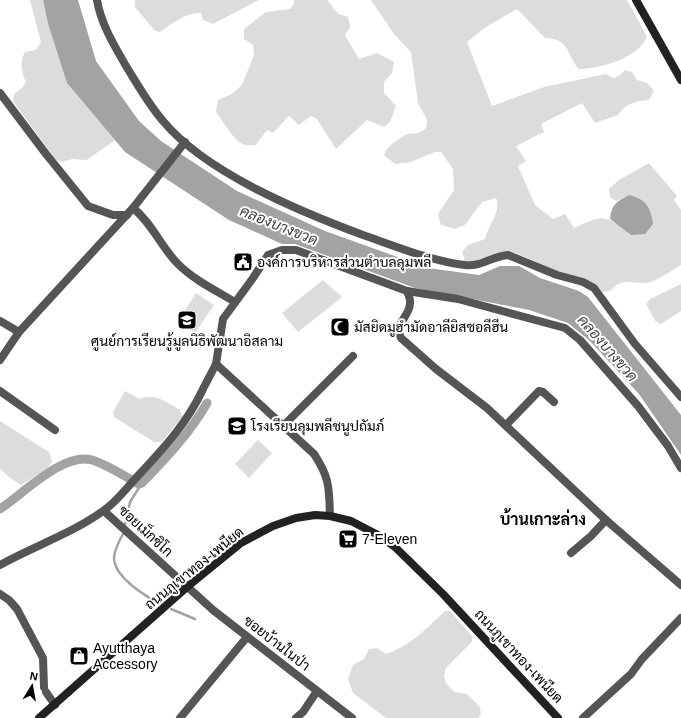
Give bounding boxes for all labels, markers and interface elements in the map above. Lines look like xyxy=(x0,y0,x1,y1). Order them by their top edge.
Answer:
water label: คลองบางขวด xyxy=(238,202,321,248)
public building icon: องค์การบริหารส่วนตำบลลุมพลี xyxy=(232,251,254,273)
place label: องค์การบริหารส่วนตำบลลุมพลี xyxy=(257,253,431,272)
school or university icon: ศูนย์การเรียนรู้มูลนิธิพัฒนาอิสลาม xyxy=(176,309,198,331)
water label: คลองบางขวด xyxy=(574,311,642,385)
mosque icon: มัสยิดมูฮำมัดอาลียิสซอลีฮีน xyxy=(329,316,351,338)
place label: มัสยิดมูฮำมัดอาลียิสซอลีฮีน xyxy=(354,318,508,337)
place label: ศูนย์การเรียนรู้มูลนิธิพัฒนาอิสลาม xyxy=(91,332,283,351)
school or university icon: โรงเรียนลุมพลีชนูปถัมภ์ xyxy=(226,415,248,437)
place label: โรงเรียนลุมพลีชนูปถัมภ์ xyxy=(250,417,384,436)
street label: ซอยเม็กซิโก xyxy=(116,501,177,560)
district label: บ้านเกาะล่าง xyxy=(500,508,586,528)
street label: ถนนภูเขาทอง-เพนียด xyxy=(141,523,248,614)
supermarket icon: 7-Eleven xyxy=(337,528,359,550)
place label: 7-Eleven xyxy=(362,531,417,547)
street label: ถนนภูเขาทอง-เพนียด xyxy=(470,605,567,707)
street label: ซอยบ้านในป่า xyxy=(241,611,314,674)
place label: Ayutthaya Accessory xyxy=(93,640,158,672)
shop icon: Ayutthaya Accessory xyxy=(68,645,90,667)
north arrow xyxy=(12,666,52,706)
text: N xyxy=(29,670,39,683)

